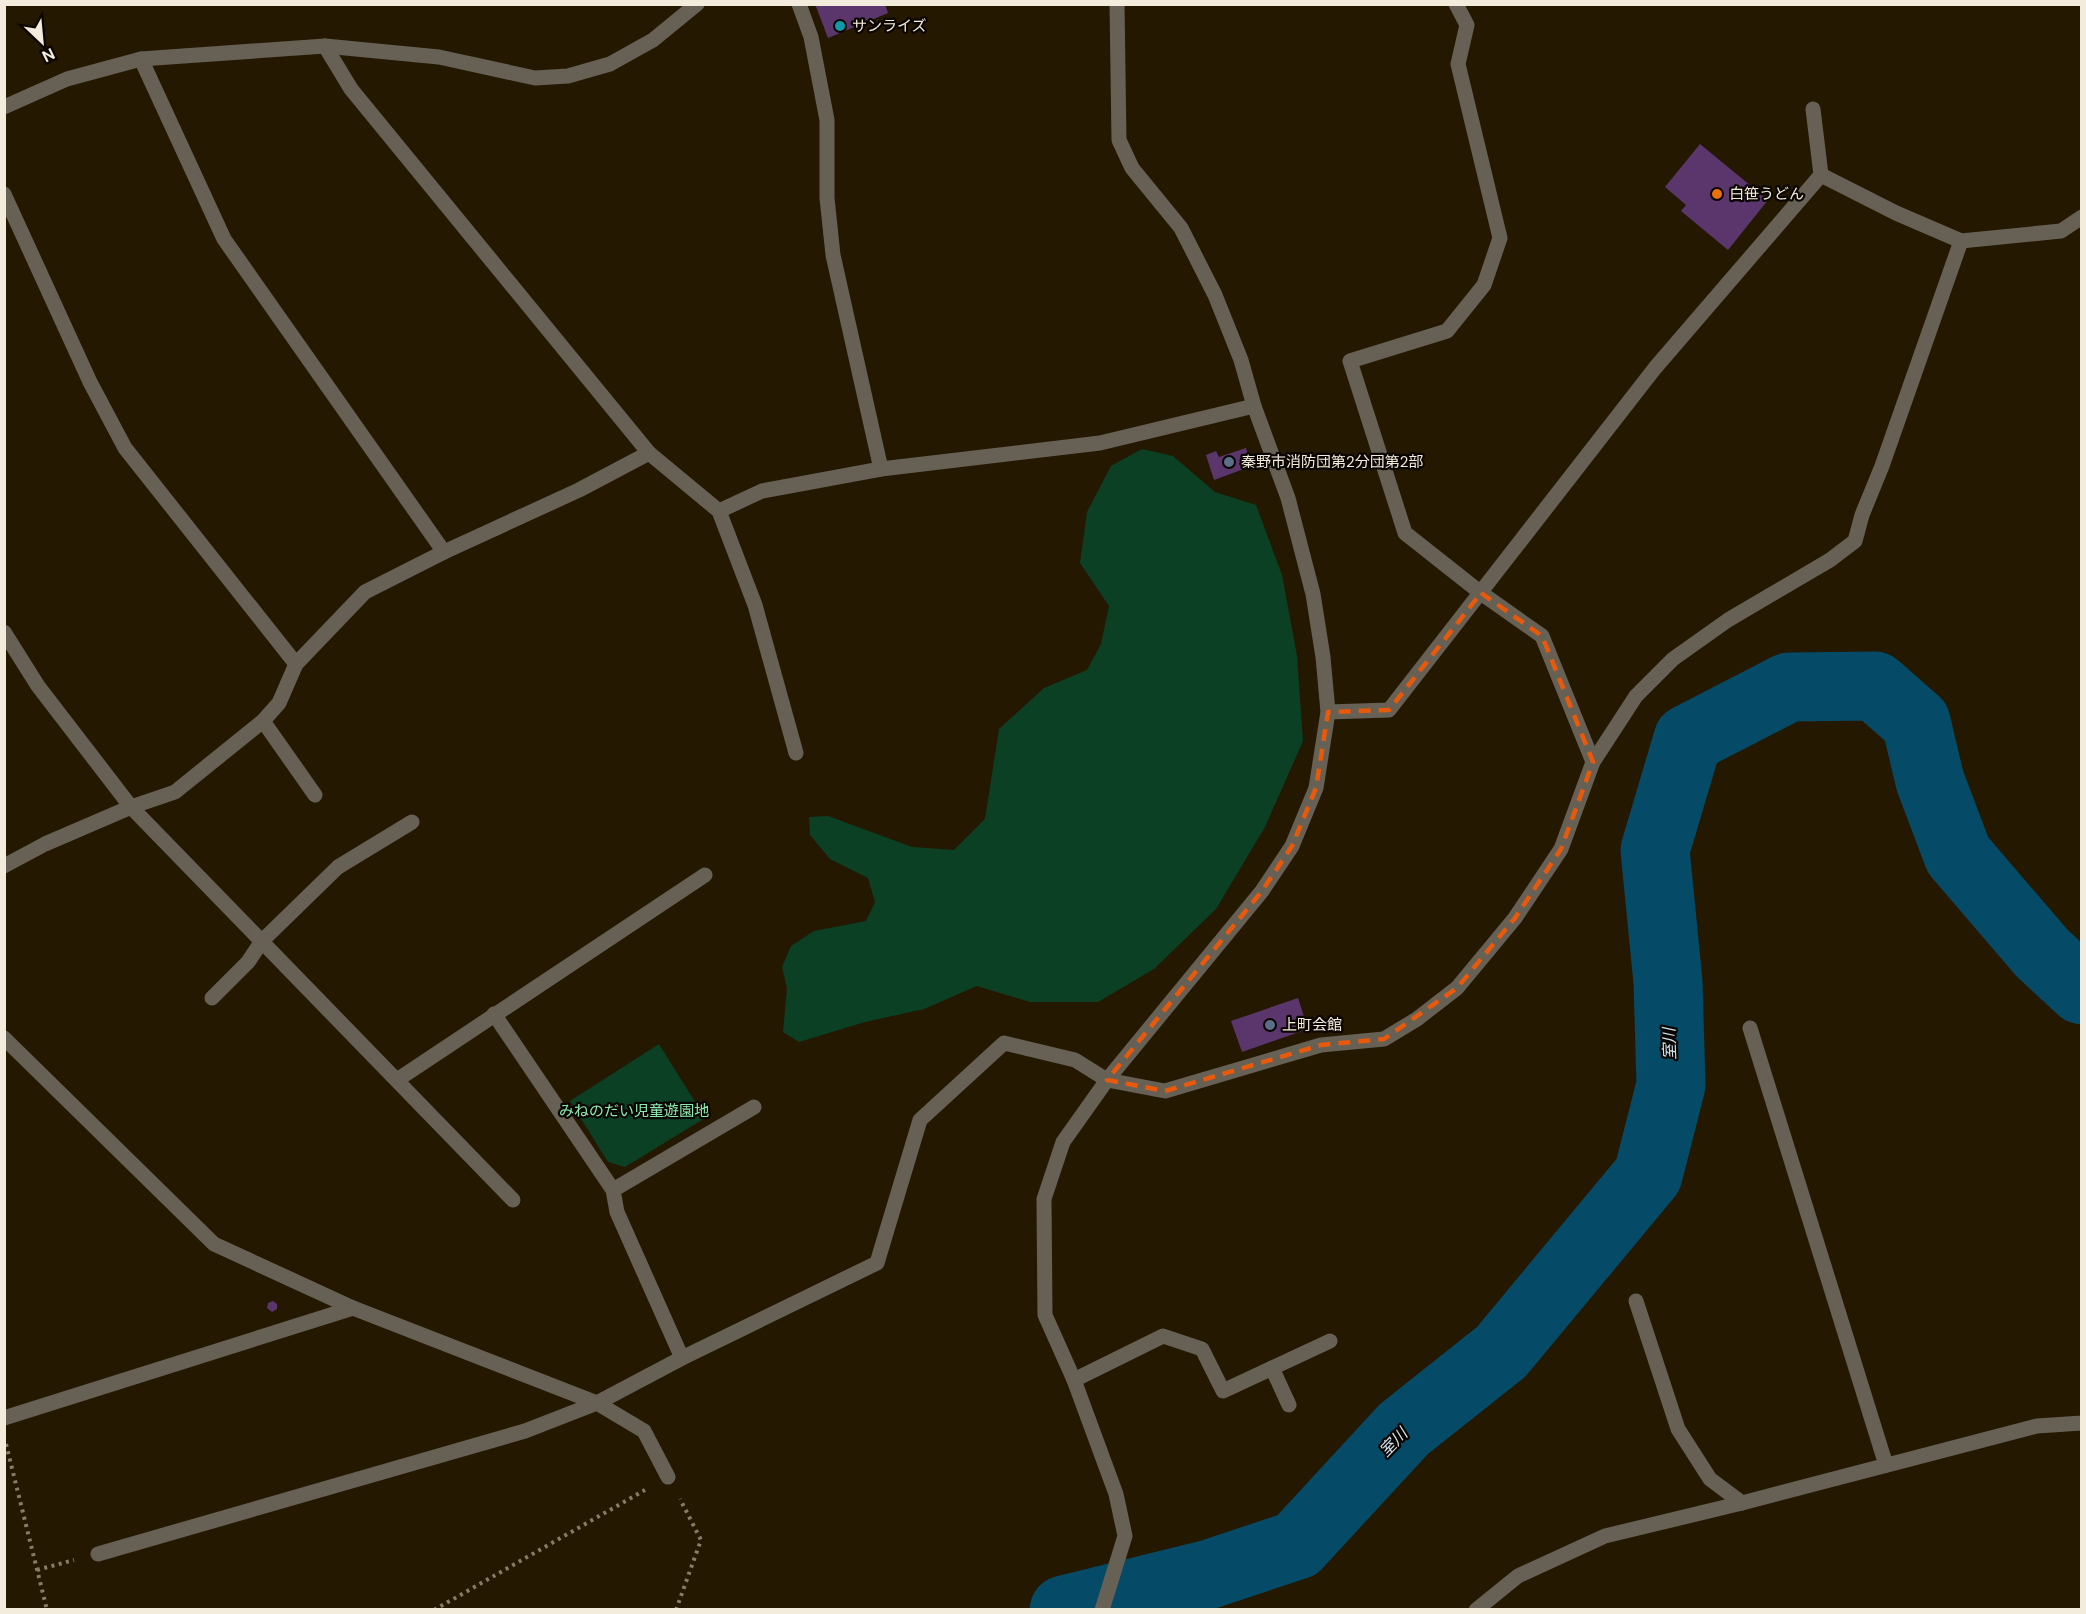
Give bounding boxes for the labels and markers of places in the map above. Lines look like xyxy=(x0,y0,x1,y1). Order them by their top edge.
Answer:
place label: サンライズ xyxy=(852,16,927,36)
marker: サンライズ xyxy=(833,19,847,33)
place label: 白笹うどん xyxy=(1729,184,1804,204)
marker: 白笹うどん xyxy=(1710,187,1724,201)
place label: 秦野市消防団第2分団第2部 xyxy=(1241,452,1423,472)
marker: 秦野市消防団第2分団第2部 xyxy=(1222,455,1236,469)
place label: 上町会館 xyxy=(1282,1015,1342,1035)
marker: 上町会館 xyxy=(1263,1018,1277,1032)

